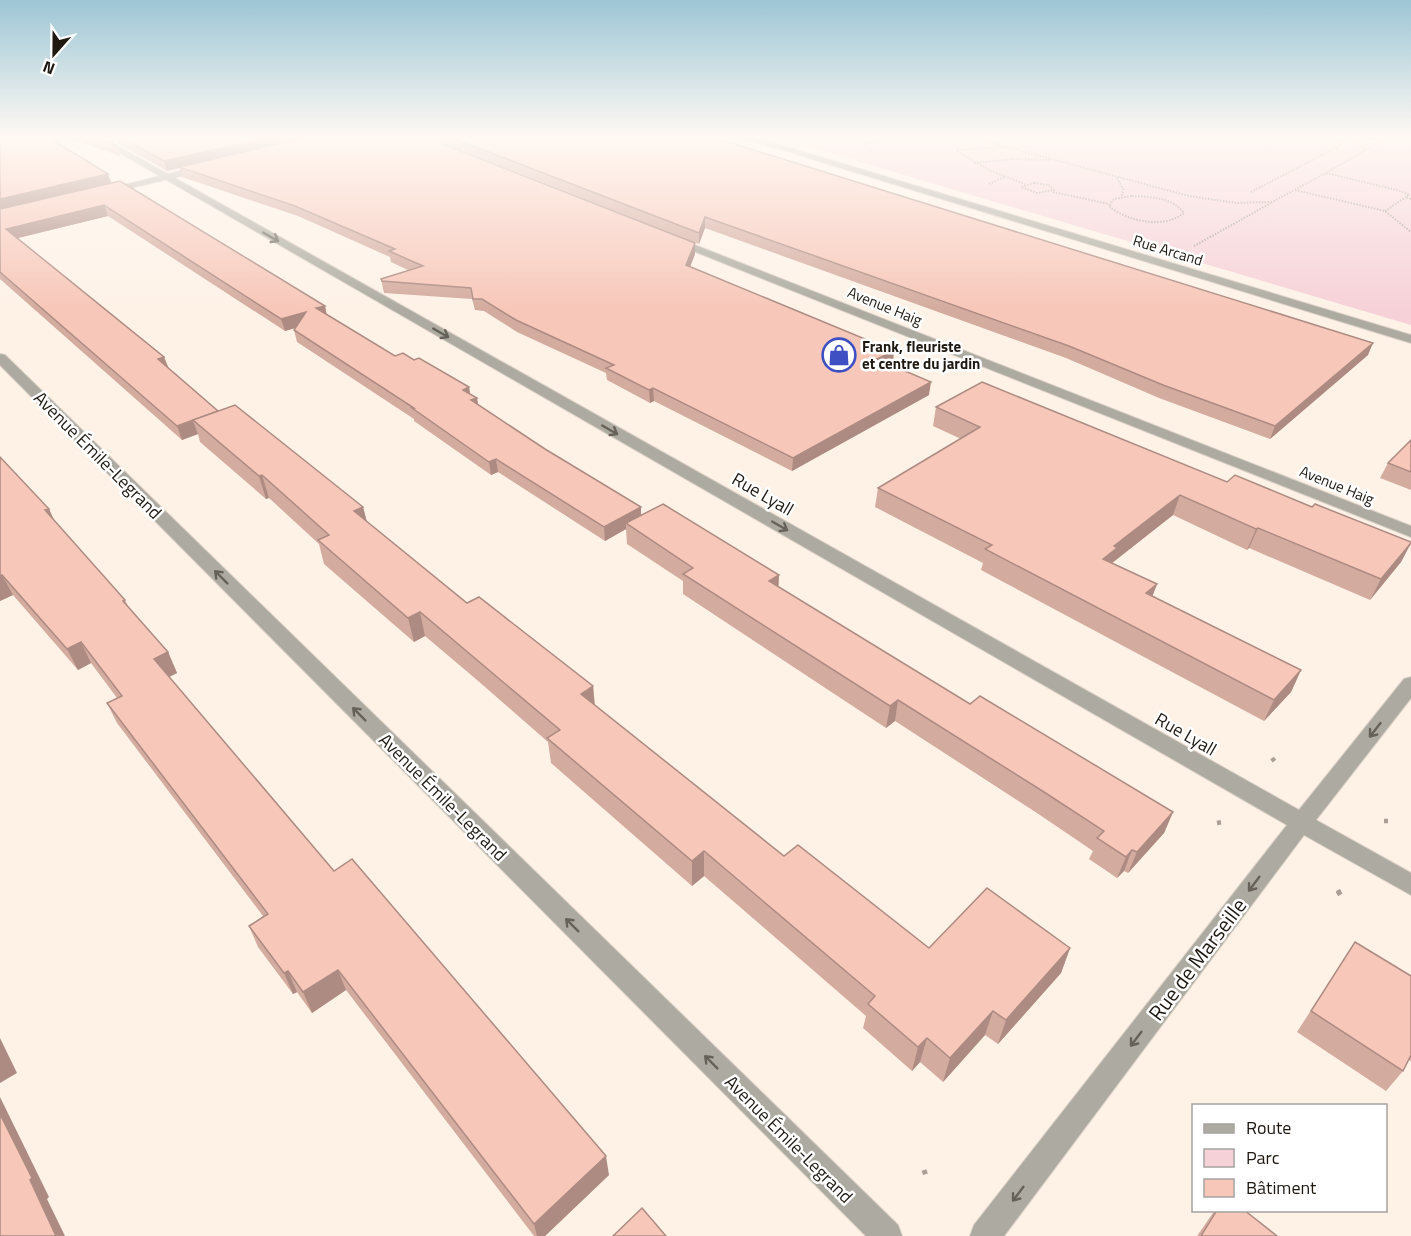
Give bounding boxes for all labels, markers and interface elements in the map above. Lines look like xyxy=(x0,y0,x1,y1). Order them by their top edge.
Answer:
north arrow xyxy=(24,24,84,84)
text: N xyxy=(39,55,58,81)
street label: Rue Arcand xyxy=(1130,228,1206,272)
one-way arrow xyxy=(262,231,279,243)
street label: Avenue Haig xyxy=(844,281,926,332)
one-way arrow xyxy=(432,327,449,339)
place label: Frank, fleuriste et centre du jardin xyxy=(862,335,980,375)
shop icon: Frank, fleuriste et centre du jardin xyxy=(821,337,857,373)
street label: Avenue Émile-Legrand xyxy=(28,385,168,525)
one-way arrow xyxy=(601,424,618,436)
street label: Avenue Haig xyxy=(1296,460,1378,511)
street label: Rue Lyall xyxy=(727,465,799,523)
one-way arrow xyxy=(771,520,788,532)
one-way arrow xyxy=(213,569,228,584)
street label: Rue Lyall xyxy=(1150,705,1222,763)
one-way arrow xyxy=(352,706,367,721)
one-way arrow xyxy=(1368,722,1381,738)
street label: Avenue Émile-Legrand xyxy=(373,727,513,867)
one-way arrow xyxy=(1248,875,1261,891)
street label: Rue de Marseille xyxy=(1140,891,1254,1027)
one-way arrow xyxy=(565,917,580,932)
one-way arrow xyxy=(1130,1030,1142,1046)
one-way arrow xyxy=(704,1055,719,1069)
street label: Avenue Émile-Legrand xyxy=(719,1069,859,1209)
legend xyxy=(1192,1104,1387,1212)
text: Route xyxy=(1246,1114,1291,1141)
text: Parc xyxy=(1246,1144,1280,1171)
text: Bâtiment xyxy=(1246,1174,1317,1201)
one-way arrow xyxy=(1011,1185,1024,1201)

